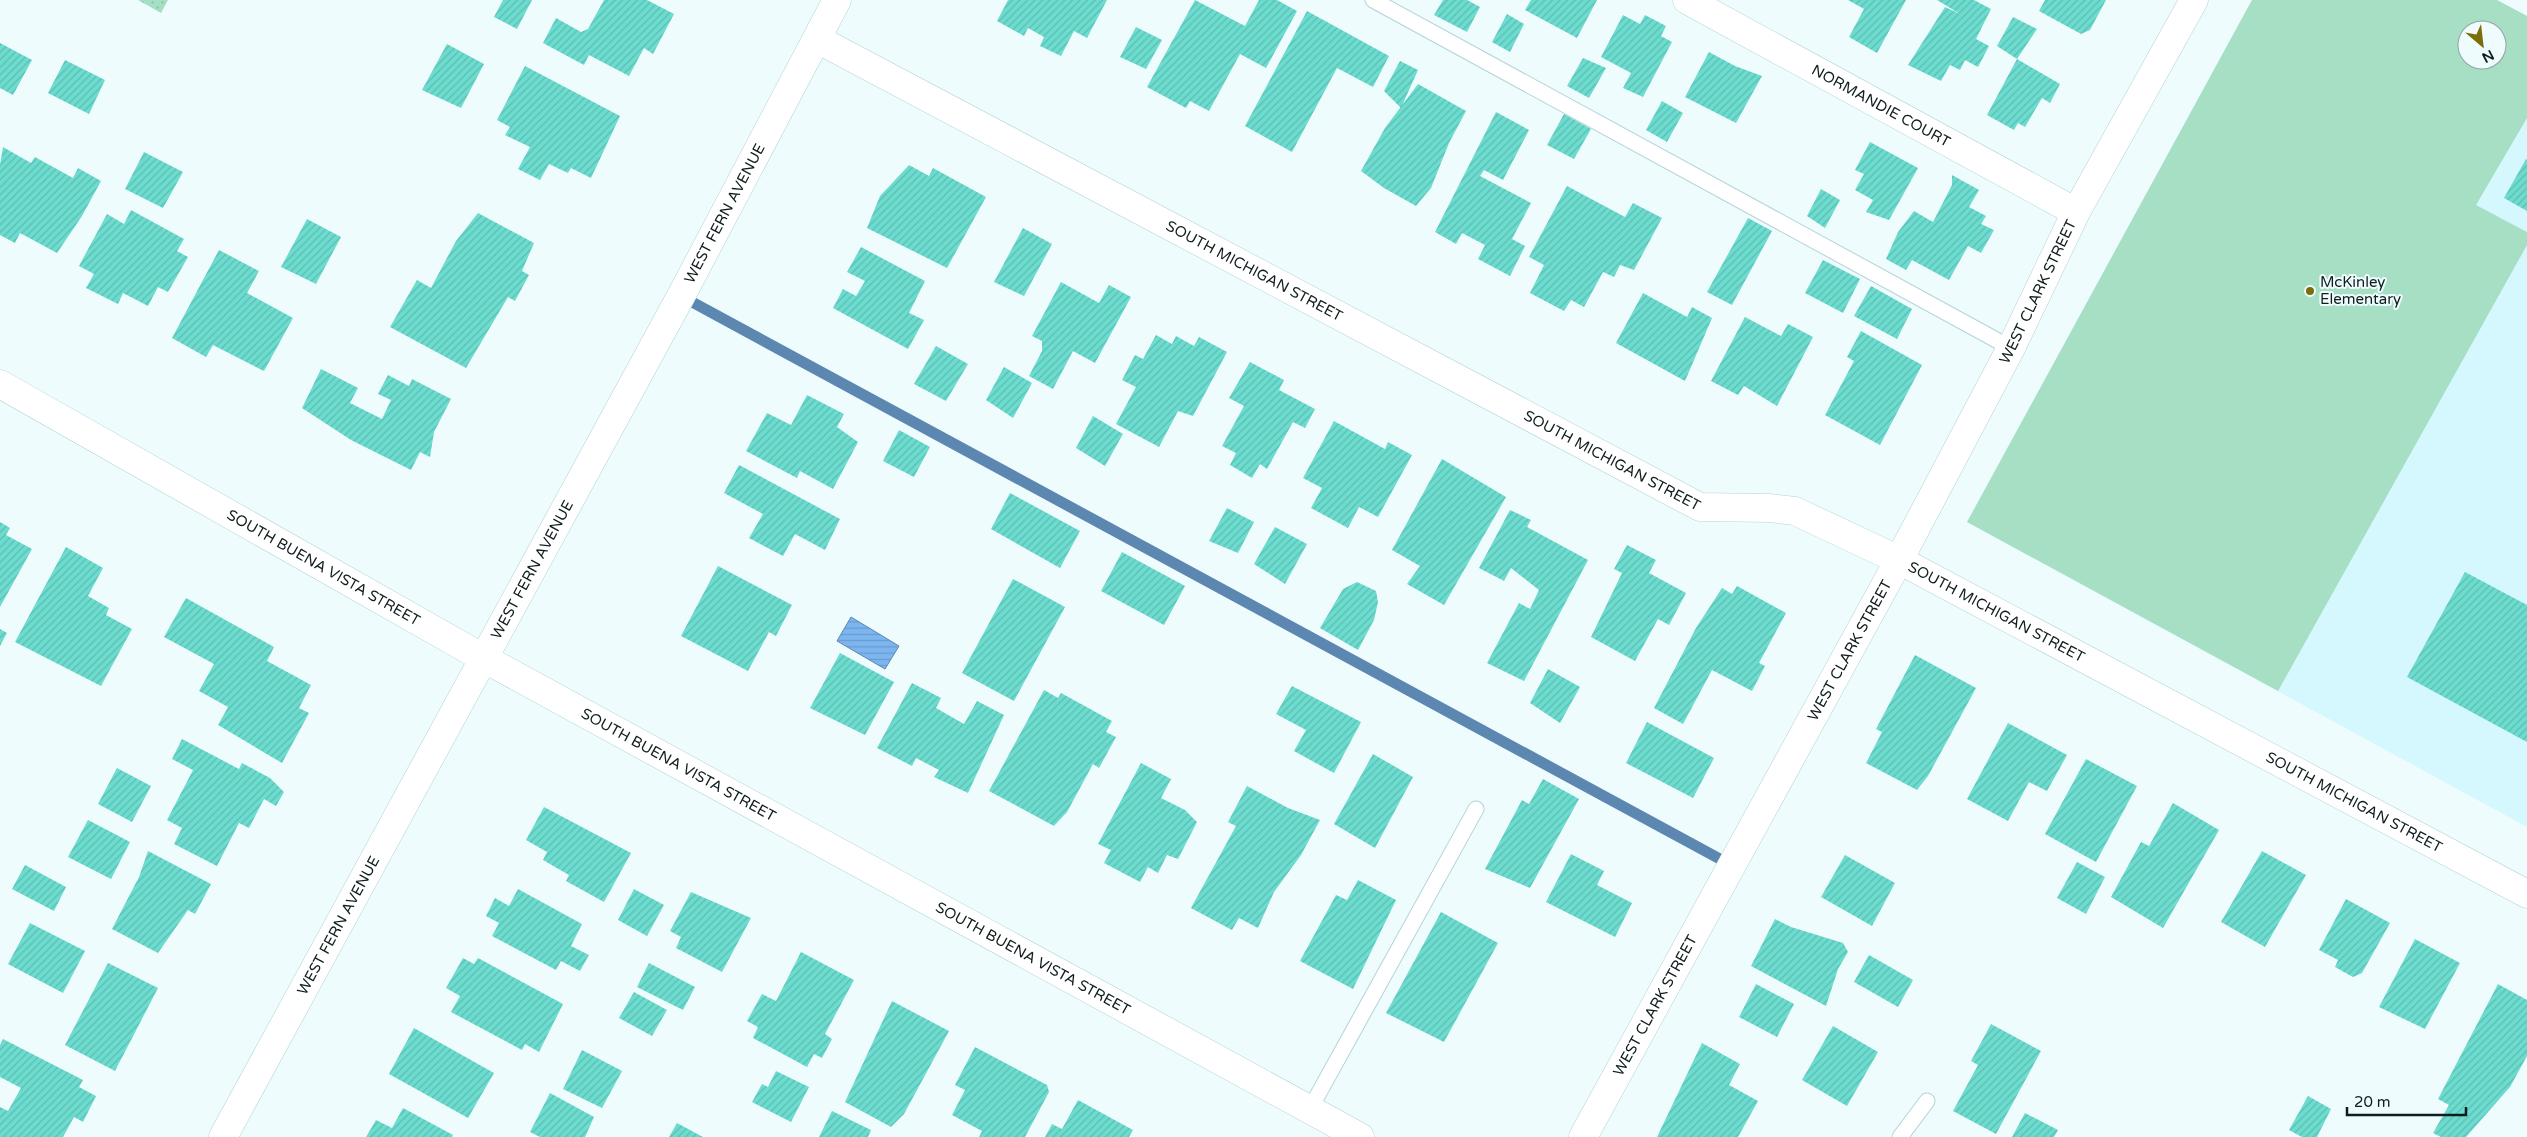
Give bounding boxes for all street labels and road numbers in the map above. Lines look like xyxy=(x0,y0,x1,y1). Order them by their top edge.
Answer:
street label: NORMANDIE COURT xyxy=(1809,61,1954,151)
street label: WEST FERN AVENUE xyxy=(680,140,769,286)
street label: SOUTH MICHIGAN STREET xyxy=(1163,217,1346,325)
street label: WEST CLARK STREET xyxy=(1995,217,2080,367)
street label: SOUTH MICHIGAN STREET xyxy=(1521,406,1704,515)
street label: WEST FERN AVENUE xyxy=(487,497,577,642)
street label: SOUTH BUENA VISTA STREET xyxy=(224,506,423,629)
street label: SOUTH MICHIGAN STREET xyxy=(1905,558,2088,666)
street label: WEST CLARK STREET xyxy=(1804,577,1895,724)
street label: SOUTH BUENA VISTA STREET xyxy=(578,704,779,825)
street label: SOUTH MICHIGAN STREET xyxy=(2263,748,2445,856)
street label: WEST FERN AVENUE xyxy=(293,853,383,998)
street label: SOUTH BUENA VISTA STREET xyxy=(933,898,1134,1019)
street label: WEST CLARK STREET xyxy=(1609,932,1701,1079)

